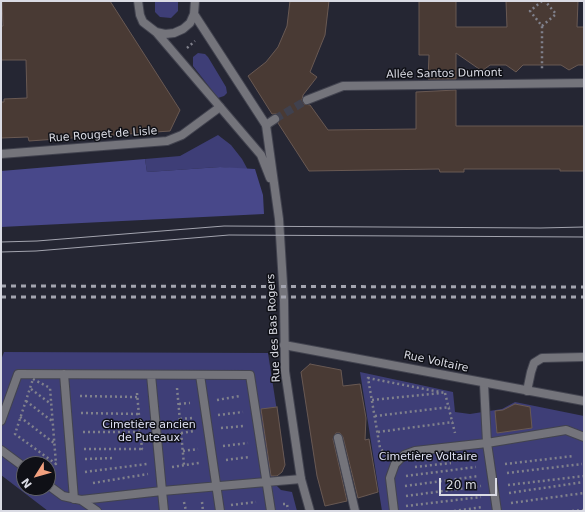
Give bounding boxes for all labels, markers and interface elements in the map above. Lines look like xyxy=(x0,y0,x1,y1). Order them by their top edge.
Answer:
street label: Allée Santos Dumont xyxy=(386,66,502,82)
street label: Rue Rouget de Lisle xyxy=(48,125,158,145)
street label: Rue des Bas Rogers xyxy=(265,273,283,383)
street label: Rue Voltaire xyxy=(402,349,470,375)
park label: Cimetière ancien de Puteaux xyxy=(102,418,196,444)
park label: Cimetière Voltaire xyxy=(379,450,477,464)
north arrow xyxy=(16,456,56,496)
scale bar xyxy=(441,470,499,496)
text: N xyxy=(19,475,35,491)
text: 20 m xyxy=(446,478,477,492)

